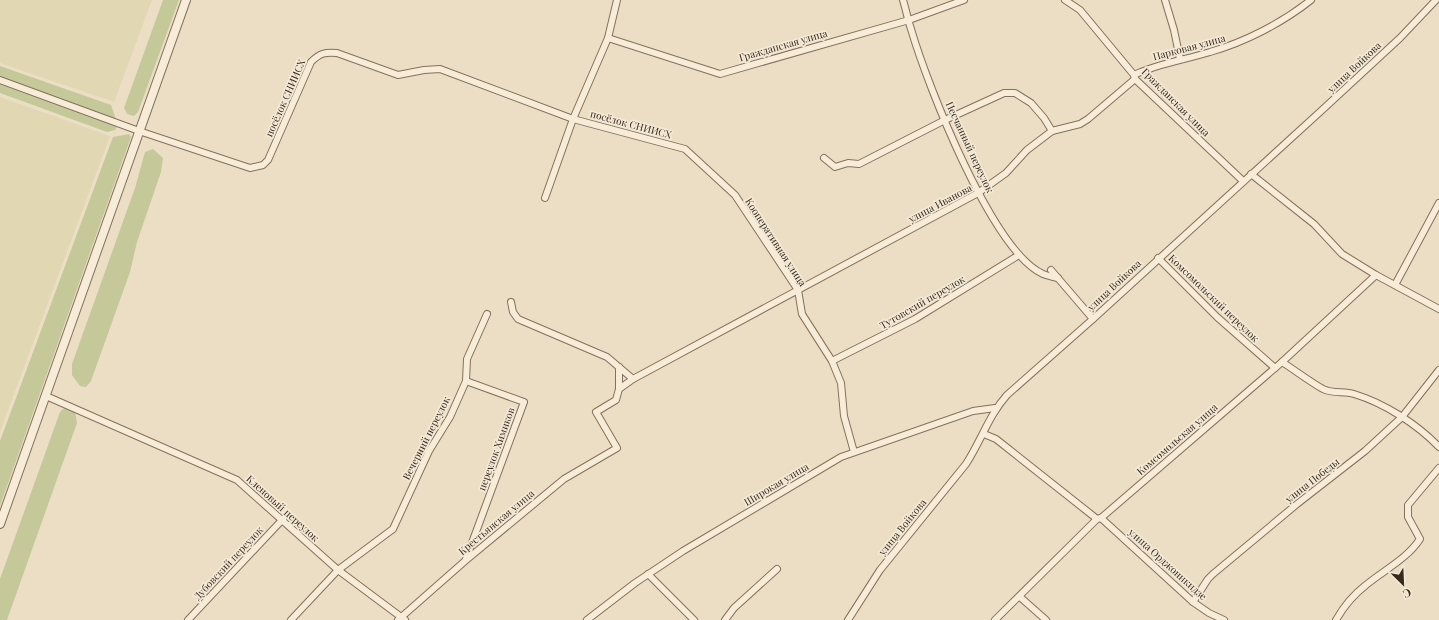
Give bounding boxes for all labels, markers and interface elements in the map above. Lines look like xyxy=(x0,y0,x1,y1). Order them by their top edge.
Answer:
street label: Гражданская улица xyxy=(737,26,829,64)
street label: Парковая улица xyxy=(1151,31,1227,63)
street label: улица Войкова xyxy=(1323,38,1384,96)
street label: посёлок СНИИСХ xyxy=(262,56,309,139)
street label: Гражданская улица xyxy=(1139,65,1213,139)
street label: Песчанный переулок xyxy=(943,99,997,195)
street label: посёлок СНИИСХ xyxy=(589,106,674,142)
street label: улица Иванова xyxy=(905,180,974,226)
street label: Кооперативная улица xyxy=(742,195,810,289)
street label: Комсомольский переулок xyxy=(1166,251,1262,345)
street label: улица Войкова xyxy=(1083,256,1144,314)
street label: Тутовский переулок xyxy=(877,272,967,332)
street label: Вечерний переулок xyxy=(399,394,453,482)
street label: Комсомольская улица xyxy=(1134,400,1220,478)
street label: переулок Химиков xyxy=(474,405,518,493)
street label: улица Победы xyxy=(1281,454,1342,506)
street label: Широкая улица xyxy=(741,459,811,509)
street label: Кленовый переулок xyxy=(244,471,323,545)
street label: Крестьянская улица xyxy=(455,486,537,558)
street label: улица Войкова xyxy=(874,496,929,559)
street label: Дубовский переулок xyxy=(190,523,266,603)
street label: улица Орджоникидзе xyxy=(1125,524,1210,603)
north arrow xyxy=(1383,564,1423,604)
text: С xyxy=(1400,585,1414,602)

